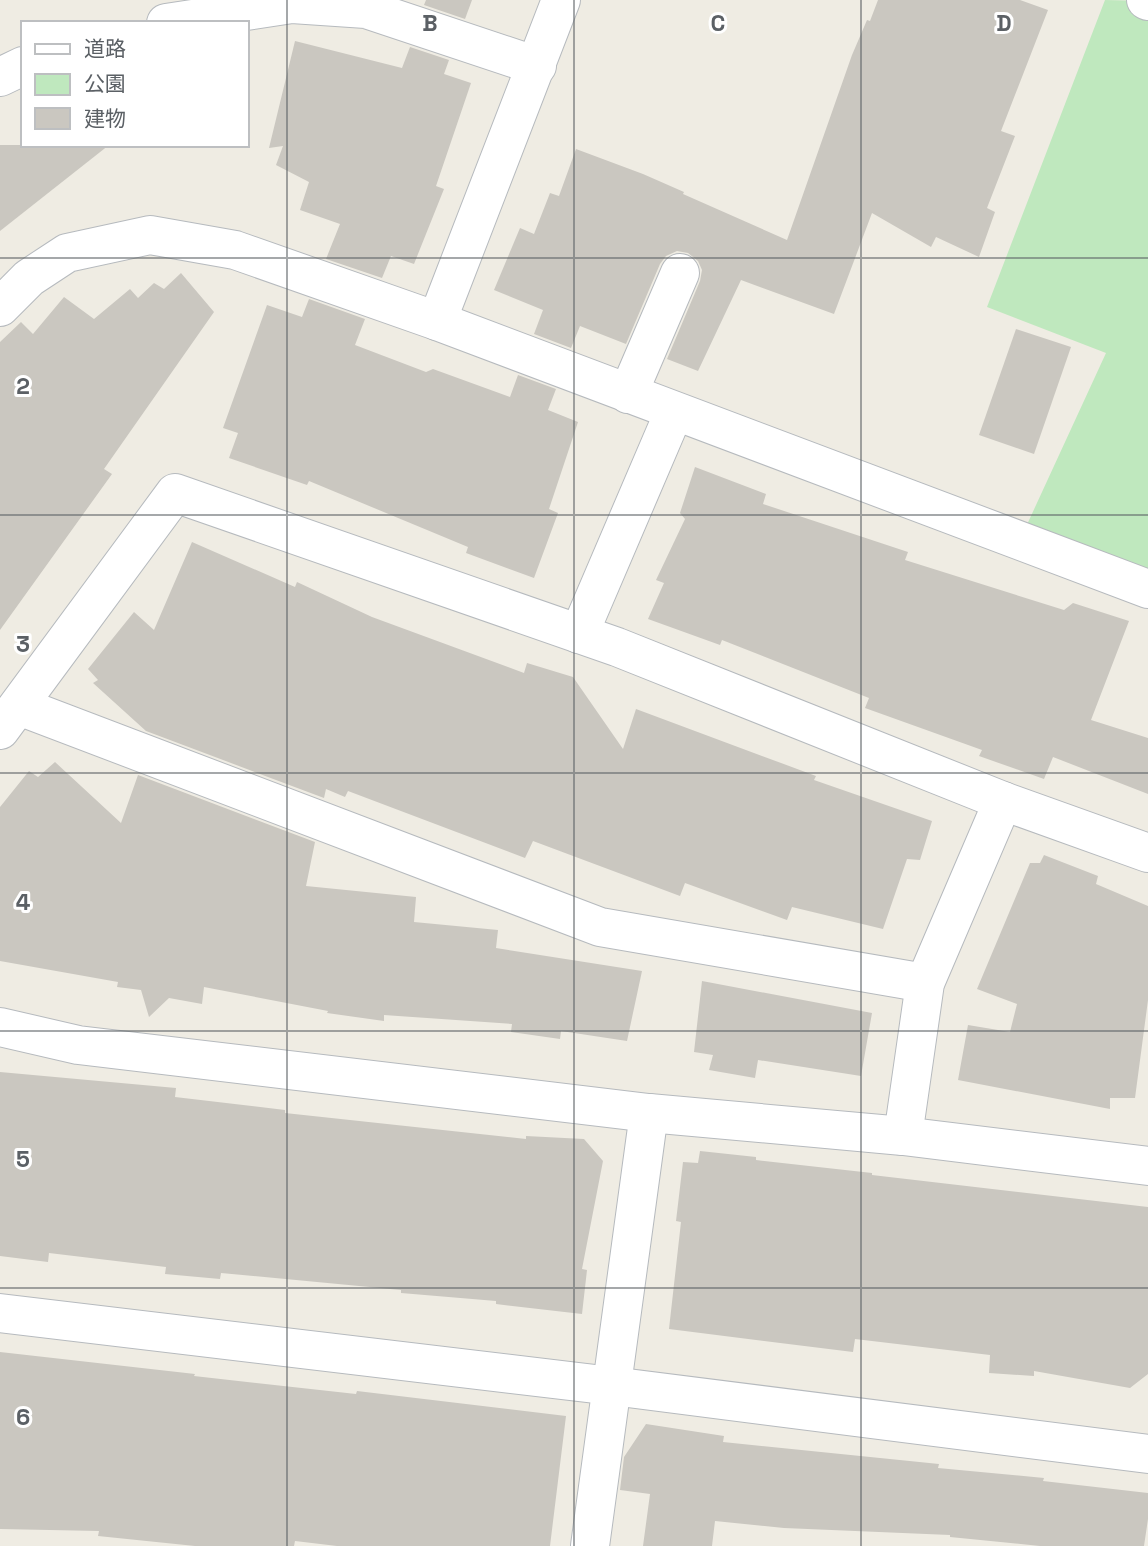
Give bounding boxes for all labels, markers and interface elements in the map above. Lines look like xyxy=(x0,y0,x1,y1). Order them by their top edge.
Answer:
text: B xyxy=(422,8,438,38)
text: C xyxy=(711,8,725,38)
text: D xyxy=(996,8,1012,38)
legend xyxy=(21,21,248,147)
text: 道路 xyxy=(84,35,126,62)
text: 公園 xyxy=(84,70,126,97)
text: 建物 xyxy=(84,105,126,132)
text: 2 xyxy=(16,371,30,401)
text: 3 xyxy=(16,629,30,659)
text: 4 xyxy=(16,887,31,917)
text: 5 xyxy=(16,1144,30,1174)
text: 6 xyxy=(16,1402,30,1432)

